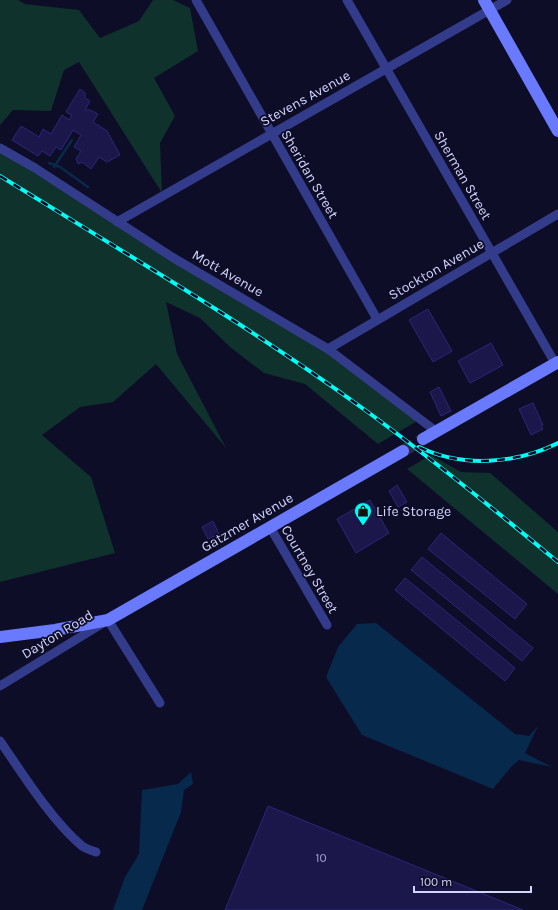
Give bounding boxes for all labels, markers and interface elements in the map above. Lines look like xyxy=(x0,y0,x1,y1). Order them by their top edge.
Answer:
street label: Stevens Avenue xyxy=(257,67,353,130)
street label: Sheridan Street xyxy=(277,127,342,222)
street label: Sherman Street xyxy=(430,128,495,223)
street label: Stockton Avenue xyxy=(386,235,487,304)
street label: Mott Avenue xyxy=(189,246,266,301)
street label: Gatzmer Avenue xyxy=(198,489,296,556)
shop icon: Life Storage xyxy=(353,501,373,526)
place label: Life Storage xyxy=(376,503,451,520)
street label: Courtney Street xyxy=(277,522,342,616)
street label: Dayton Road xyxy=(18,606,96,662)
house number: 10 xyxy=(315,851,327,865)
scale bar xyxy=(414,868,531,894)
text: 100 m xyxy=(420,875,452,889)

